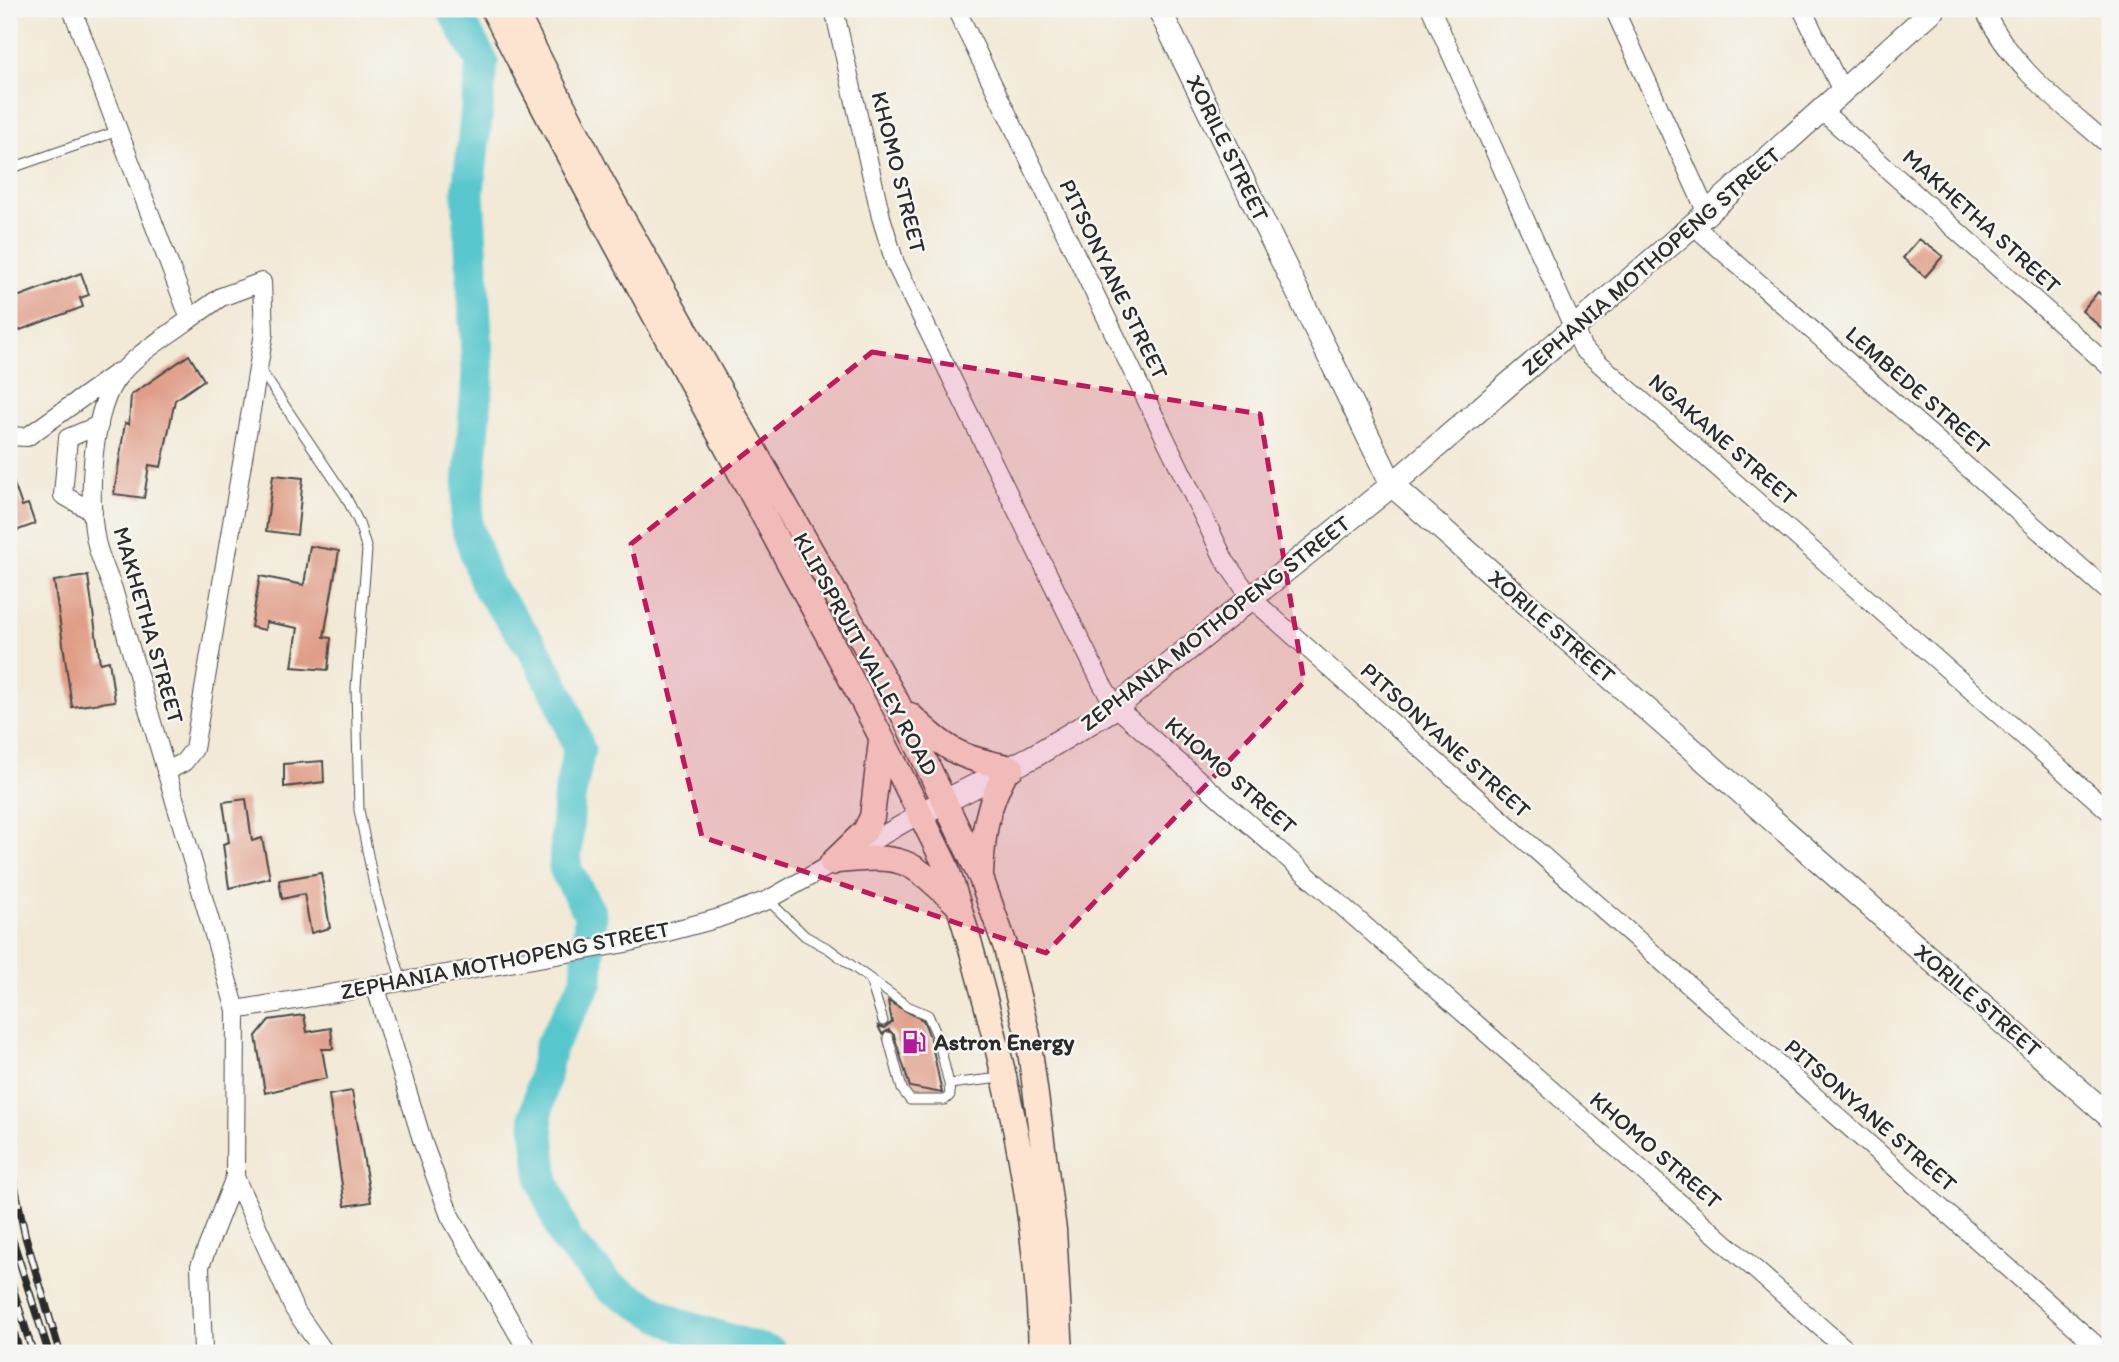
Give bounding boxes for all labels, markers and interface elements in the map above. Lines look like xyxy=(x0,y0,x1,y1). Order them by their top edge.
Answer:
street label: XORILE STREET xyxy=(1180,70,1276,226)
street label: KHOMO STREET xyxy=(865,88,933,256)
street label: ZEPHANIA MOTHOPENG STREET xyxy=(1515,141,1787,381)
street label: MAKHETHA STREET xyxy=(1897,143,2067,299)
street label: PITSONYANE STREET xyxy=(1053,174,1175,384)
street label: LEMBEDE STREET xyxy=(1840,320,1996,460)
street label: NGAKANE STREET xyxy=(1643,367,1803,511)
street label: ZEPHANIA MOTHOPENG STREET xyxy=(1074,509,1356,737)
street label: MAKHETHA STREET xyxy=(108,523,190,727)
street label: KLIPSPRUIT VALLEY ROAD xyxy=(787,527,945,781)
street label: XORILE STREET xyxy=(1483,563,1621,689)
street label: PITSONYANE STREET xyxy=(1355,656,1537,824)
street label: KHOMO STREET xyxy=(1159,710,1303,840)
street label: ZEPHANIA MOTHOPENG STREET xyxy=(338,914,672,1006)
street label: XORILE STREET xyxy=(1909,937,2047,1063)
fuel station icon: Astron Energy xyxy=(900,1028,928,1056)
place label: Astron Energy xyxy=(933,1028,1074,1056)
street label: PITSONYANE STREET xyxy=(1779,1032,1963,1198)
street label: KHOMO STREET xyxy=(1584,1085,1728,1215)

